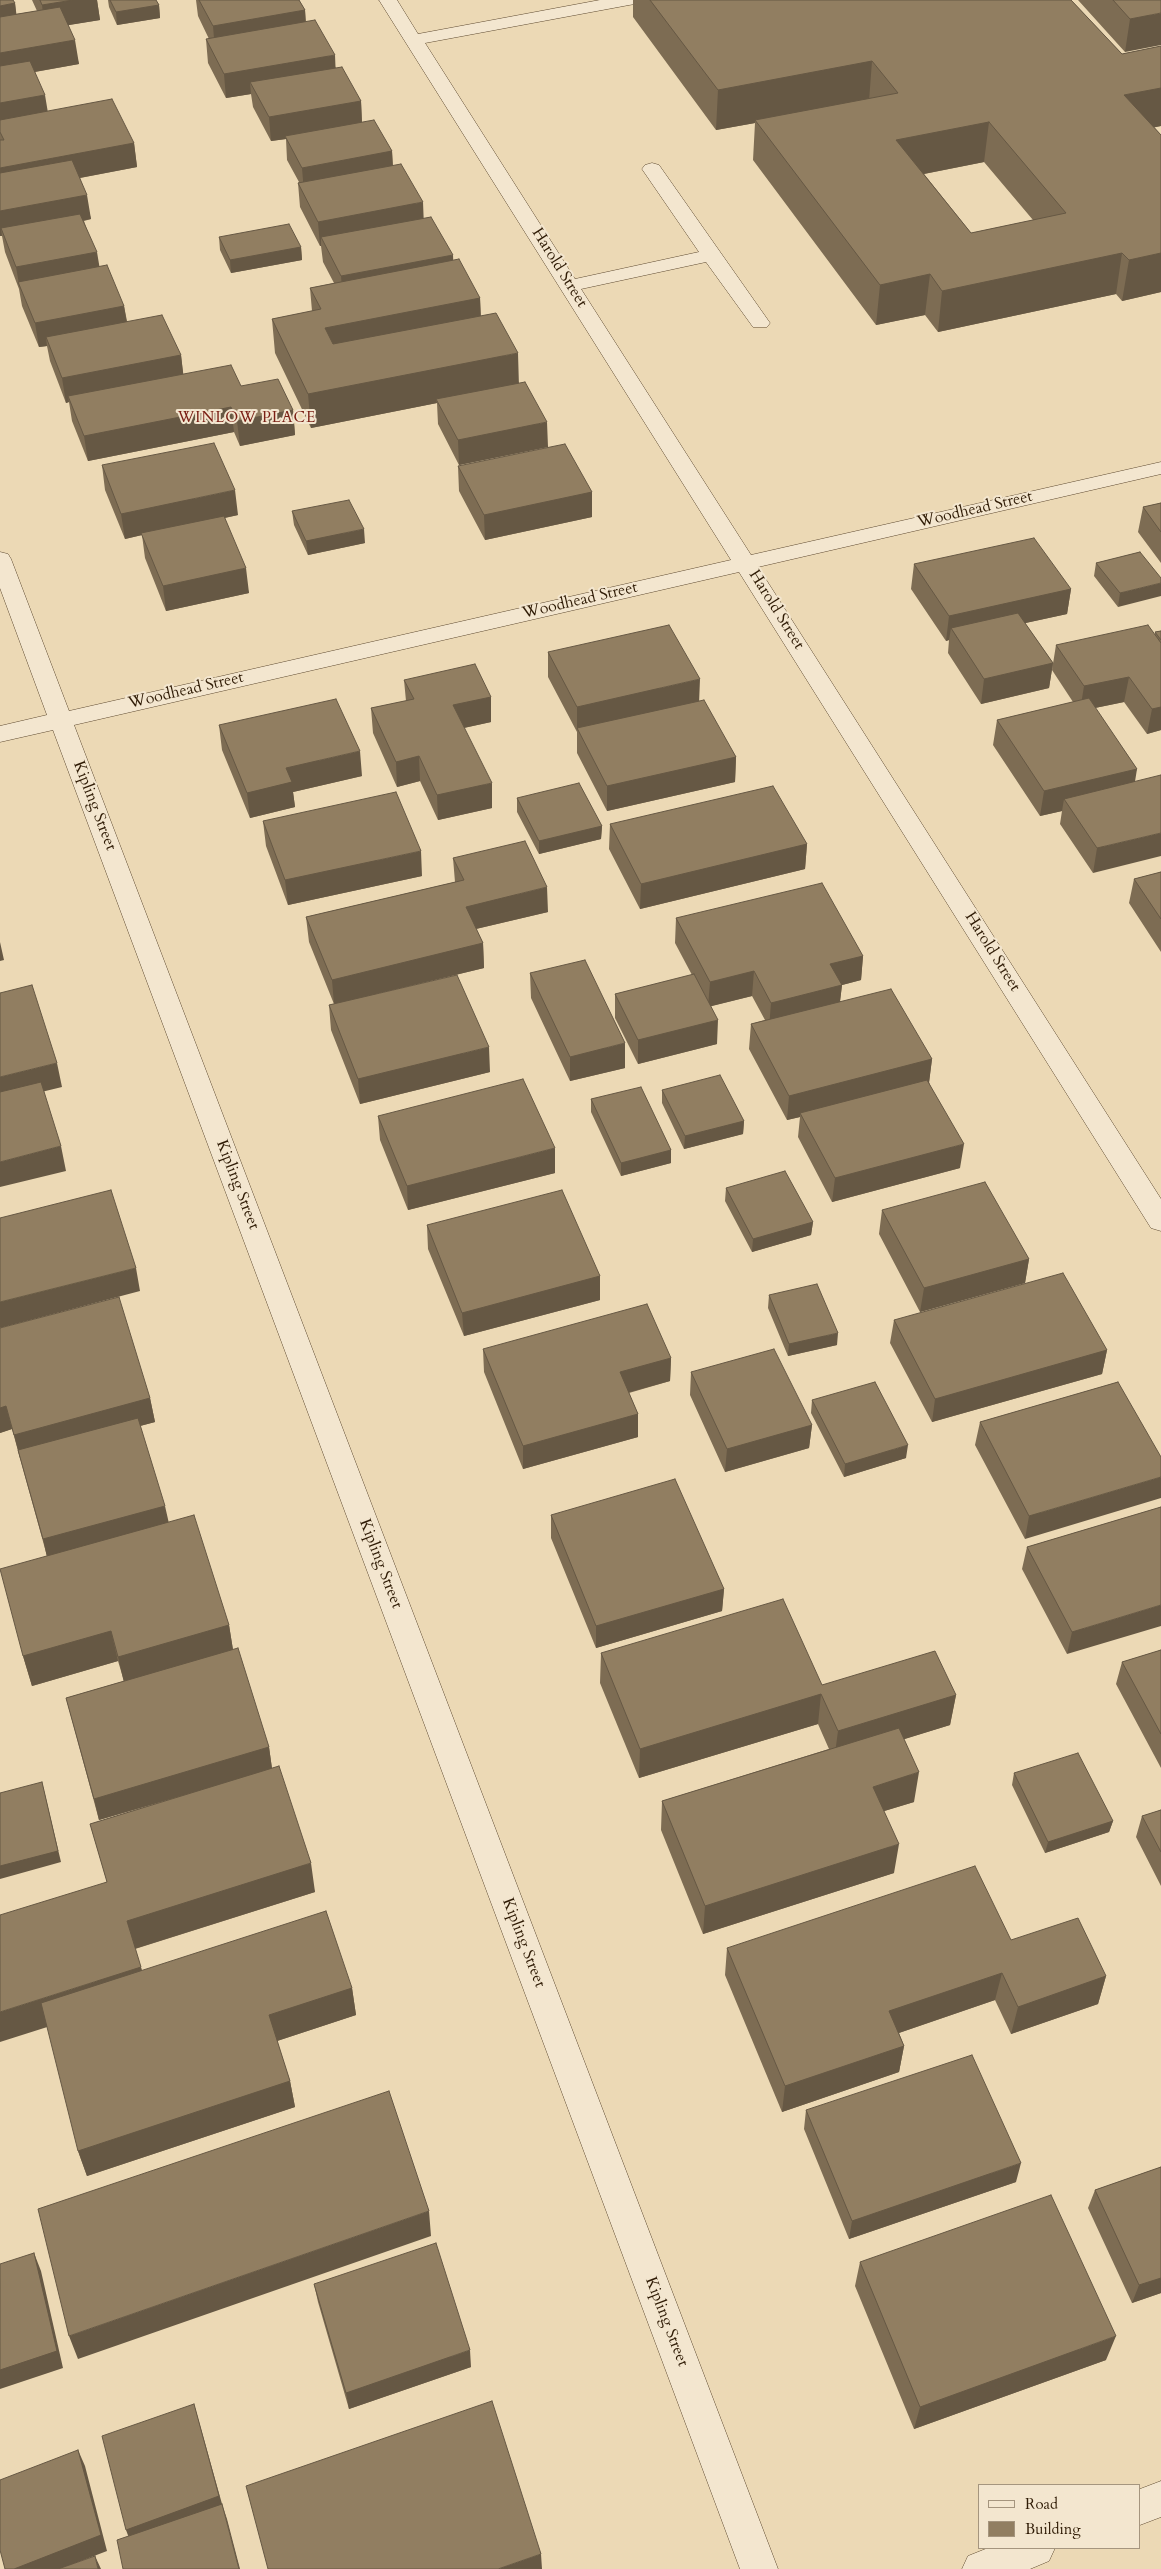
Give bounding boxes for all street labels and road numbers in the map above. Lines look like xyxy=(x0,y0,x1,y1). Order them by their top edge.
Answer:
street label: Harold Street xyxy=(527,225,591,311)
street label: Woodhead Street xyxy=(915,487,1035,533)
street label: Harold Street xyxy=(744,567,808,653)
street label: Woodhead Street xyxy=(520,578,640,624)
street label: Woodhead Street xyxy=(126,668,246,714)
street label: Kipling Street xyxy=(68,759,120,853)
street label: Harold Street xyxy=(960,909,1024,995)
street label: Kipling Street xyxy=(211,1138,263,1232)
street label: Kipling Street xyxy=(354,1517,406,1611)
street label: Kipling Street xyxy=(497,1896,549,1990)
street label: Kipling Street xyxy=(640,2275,692,2369)

